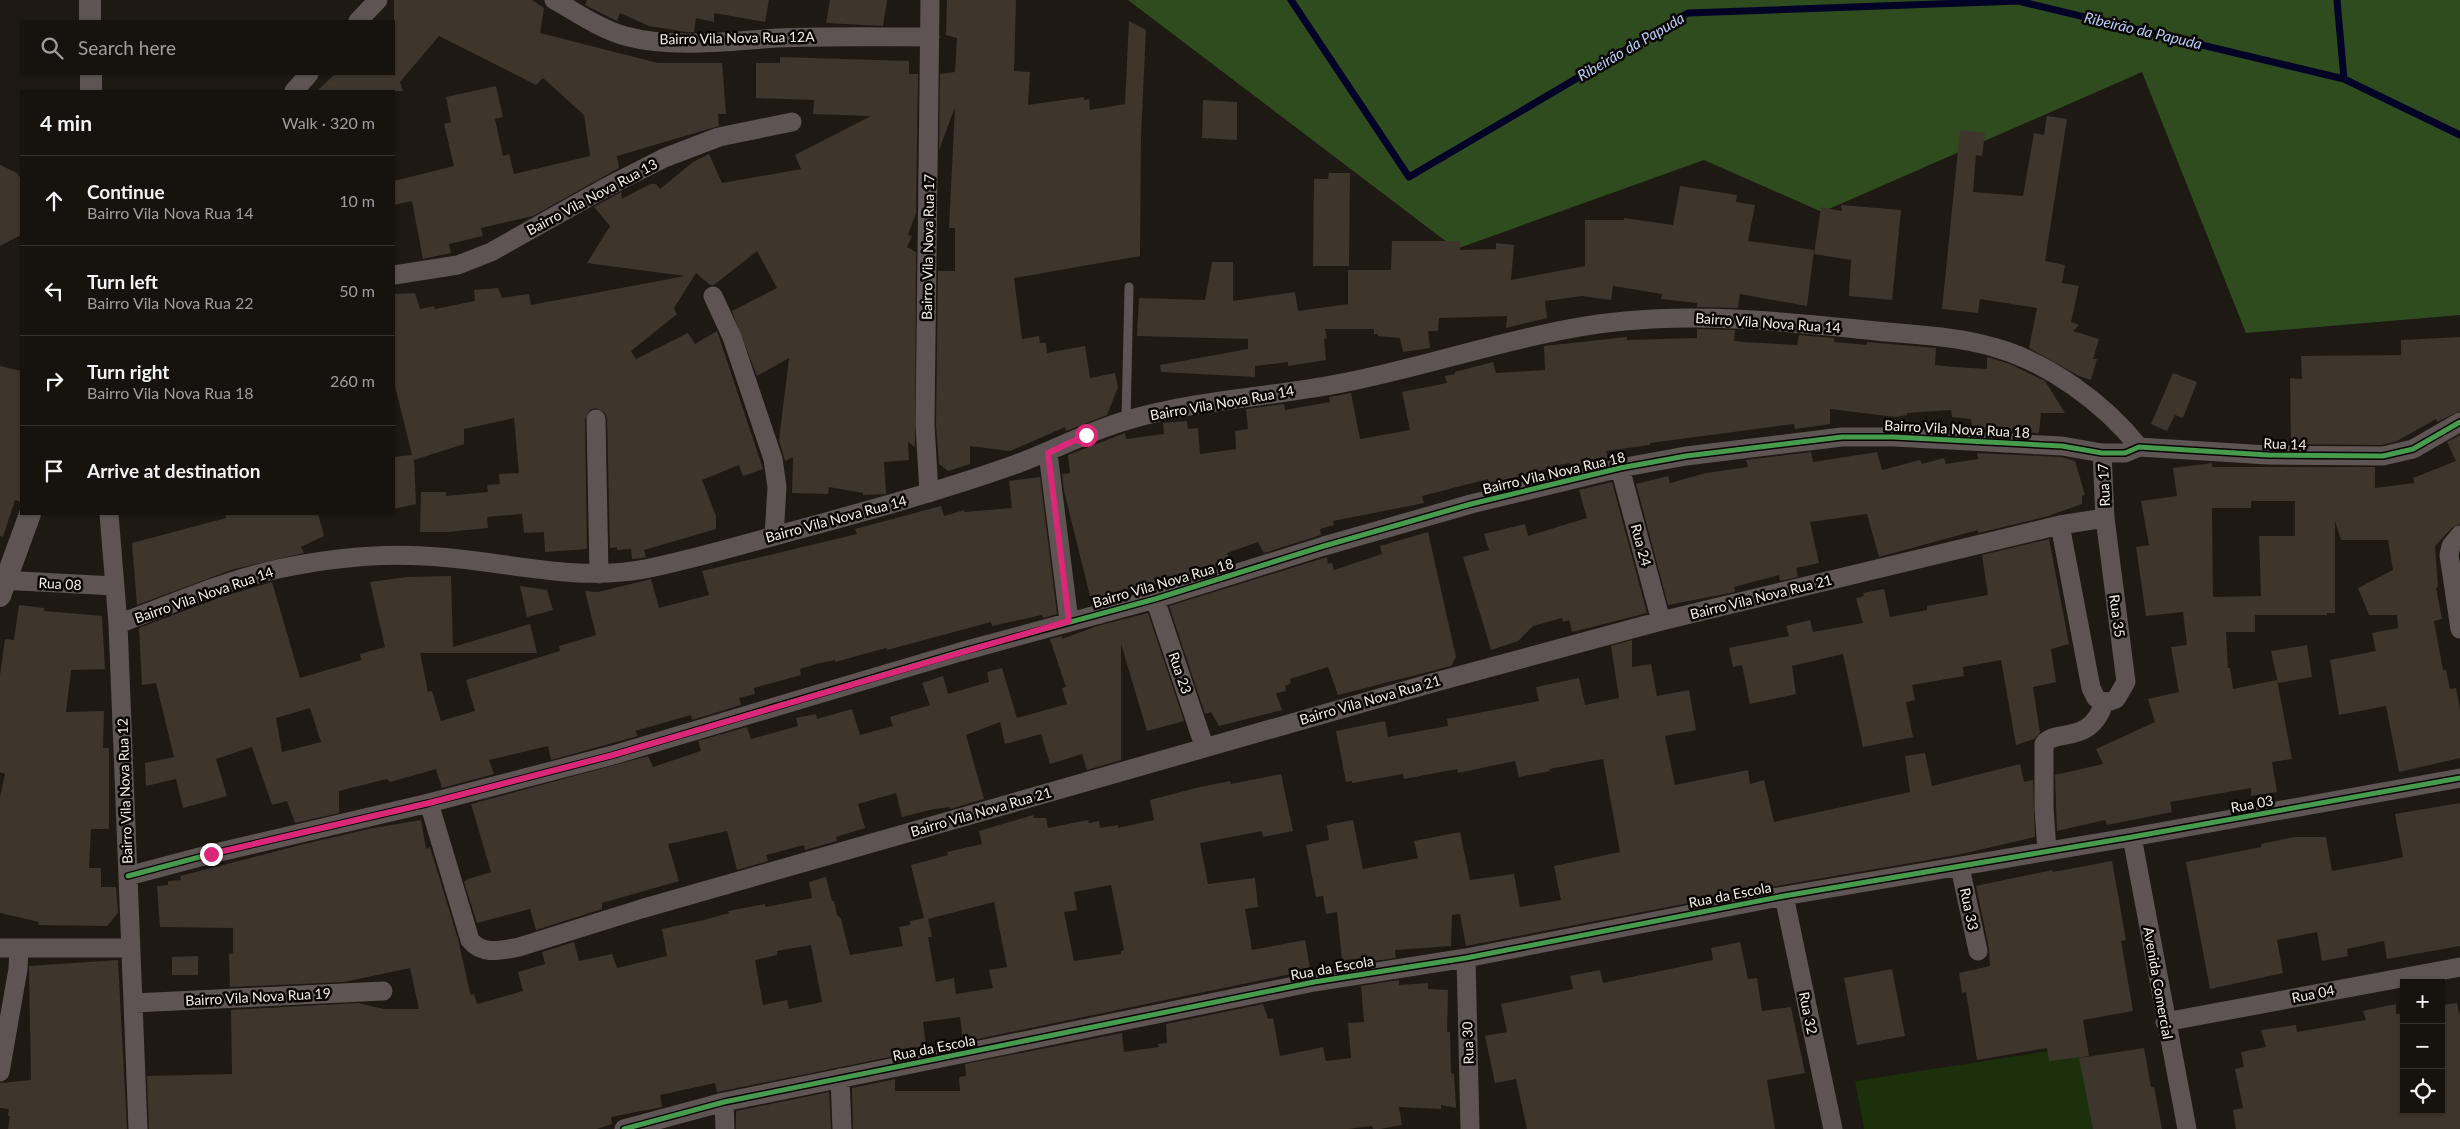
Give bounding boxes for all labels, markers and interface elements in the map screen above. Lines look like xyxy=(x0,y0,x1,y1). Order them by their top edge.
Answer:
water label: Ribeirão da Papuda xyxy=(1574,8,1687,84)
water label: Ribeirão da Papuda xyxy=(2083,8,2204,52)
search box xyxy=(20,20,395,75)
street label: Bairro Vila Nova Rua 12A xyxy=(659,28,815,47)
icon: search xyxy=(38,34,66,62)
text: Search here xyxy=(78,36,176,59)
text: 4 min xyxy=(40,110,92,135)
text: Walk · 320 m xyxy=(282,113,375,132)
street label: Bairro Vila Nova Rua 13 xyxy=(523,155,660,238)
street label: Bairro Vila Nova Rua 17 xyxy=(918,174,937,320)
text: Continue xyxy=(87,180,165,203)
icon: ahead xyxy=(40,187,68,215)
text: 10 m xyxy=(339,191,375,210)
text: Bairro Vila Nova Rua 14 xyxy=(87,203,254,222)
text: Turn left xyxy=(87,270,158,293)
icon: left xyxy=(40,277,68,305)
text: 50 m xyxy=(339,281,375,300)
text: Bairro Vila Nova Rua 22 xyxy=(87,293,254,312)
street label: Bairro Vila Nova Rua 14 xyxy=(1695,309,1841,336)
text: Turn right xyxy=(87,360,169,383)
icon: right xyxy=(40,367,68,395)
text: 260 m xyxy=(330,371,375,390)
street label: Bairro Vila Nova Rua 14 xyxy=(1149,381,1295,424)
text: Bairro Vila Nova Rua 18 xyxy=(87,383,254,402)
street label: Bairro Vila Nova Rua 18 xyxy=(1884,416,2030,441)
route start xyxy=(1075,424,1098,447)
street label: Rua 14 xyxy=(2263,434,2307,453)
street label: Bairro Vila Nova Rua 18 xyxy=(1481,448,1627,497)
icon: arrive xyxy=(40,457,68,485)
text: Arrive at destination xyxy=(87,459,260,482)
street label: Rua 17 xyxy=(2094,463,2113,507)
street label: Bairro Vila Nova Rua 14 xyxy=(763,491,908,546)
street label: Rua 24 xyxy=(1628,522,1655,568)
street label: Bairro Vila Nova Rua 18 xyxy=(1090,554,1235,611)
street label: Bairro Vila Nova Rua 14 xyxy=(132,563,276,626)
street label: Bairro Vila Nova Rua 21 xyxy=(1688,571,1834,622)
street label: Rua 08 xyxy=(38,574,82,593)
street label: Rua 35 xyxy=(2106,593,2129,638)
street label: Rua 23 xyxy=(1165,650,1196,696)
street label: Bairro Vila Nova Rua 21 xyxy=(1297,671,1442,728)
street label: Bairro Vila Nova Rua 12 xyxy=(113,718,136,864)
street label: Bairro Vila Nova Rua 21 xyxy=(908,783,1053,840)
street label: Rua 03 xyxy=(2229,791,2275,816)
route end xyxy=(200,843,223,866)
street label: Rua da Escola xyxy=(1687,878,1773,911)
street label: Rua 33 xyxy=(1957,886,1982,932)
street label: Avenida Comercial xyxy=(2140,925,2177,1041)
street label: Rua da Escola xyxy=(1289,952,1375,983)
map controls xyxy=(2400,979,2445,1114)
button: + xyxy=(2400,979,2445,1024)
street label: Rua 04 xyxy=(2290,981,2336,1006)
street label: Bairro Vila Nova Rua 19 xyxy=(185,984,331,1009)
street label: Rua 32 xyxy=(1796,990,1821,1036)
street label: Rua 30 xyxy=(1458,1021,1477,1065)
button: − xyxy=(2400,1024,2445,1069)
street label: Rua da Escola xyxy=(891,1031,977,1064)
button: locate xyxy=(2400,1069,2445,1114)

